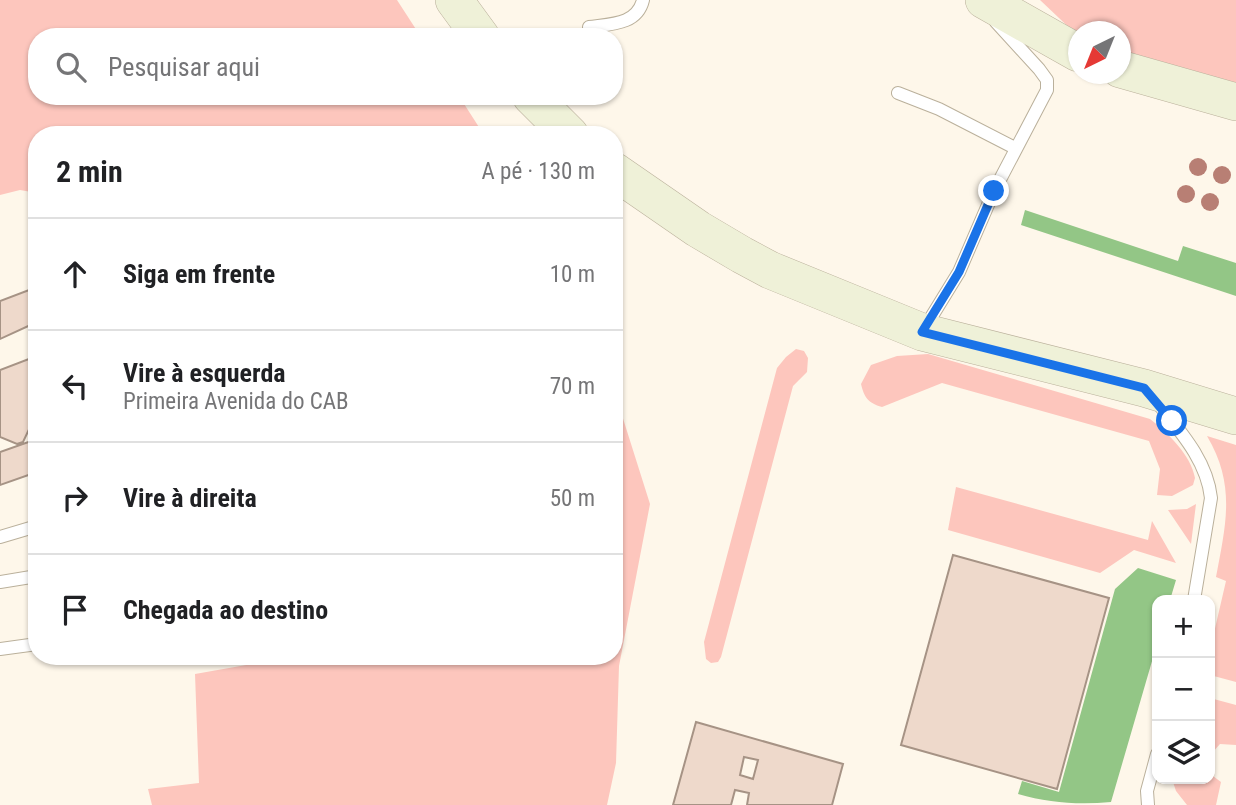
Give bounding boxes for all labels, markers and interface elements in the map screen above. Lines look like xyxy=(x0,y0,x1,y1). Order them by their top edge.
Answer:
north arrow xyxy=(1068,21,1131,84)
search box xyxy=(28,28,623,105)
icon: search xyxy=(52,48,90,86)
text: Pesquisar aqui xyxy=(108,52,260,82)
text: 2 min xyxy=(56,154,123,189)
text: A pé · 130 m xyxy=(482,158,595,185)
route end xyxy=(978,175,1009,206)
icon: ahead xyxy=(56,255,94,293)
text: Siga em frente xyxy=(123,259,275,289)
text: 10 m xyxy=(550,261,595,288)
text: Vire à esquerda xyxy=(123,358,286,388)
icon: left xyxy=(56,367,94,405)
text: 70 m xyxy=(550,373,595,400)
text: Primeira Avenida do CAB xyxy=(123,388,349,415)
route start xyxy=(1156,405,1187,436)
icon: right xyxy=(56,479,94,517)
text: Vire à direita xyxy=(123,483,257,513)
text: 50 m xyxy=(550,485,595,512)
icon: arrive xyxy=(56,591,94,629)
text: Chegada ao destino xyxy=(123,595,328,625)
map controls xyxy=(1152,595,1215,784)
button: + xyxy=(1152,595,1215,658)
button: − xyxy=(1152,658,1215,721)
button: layers xyxy=(1152,721,1215,784)

